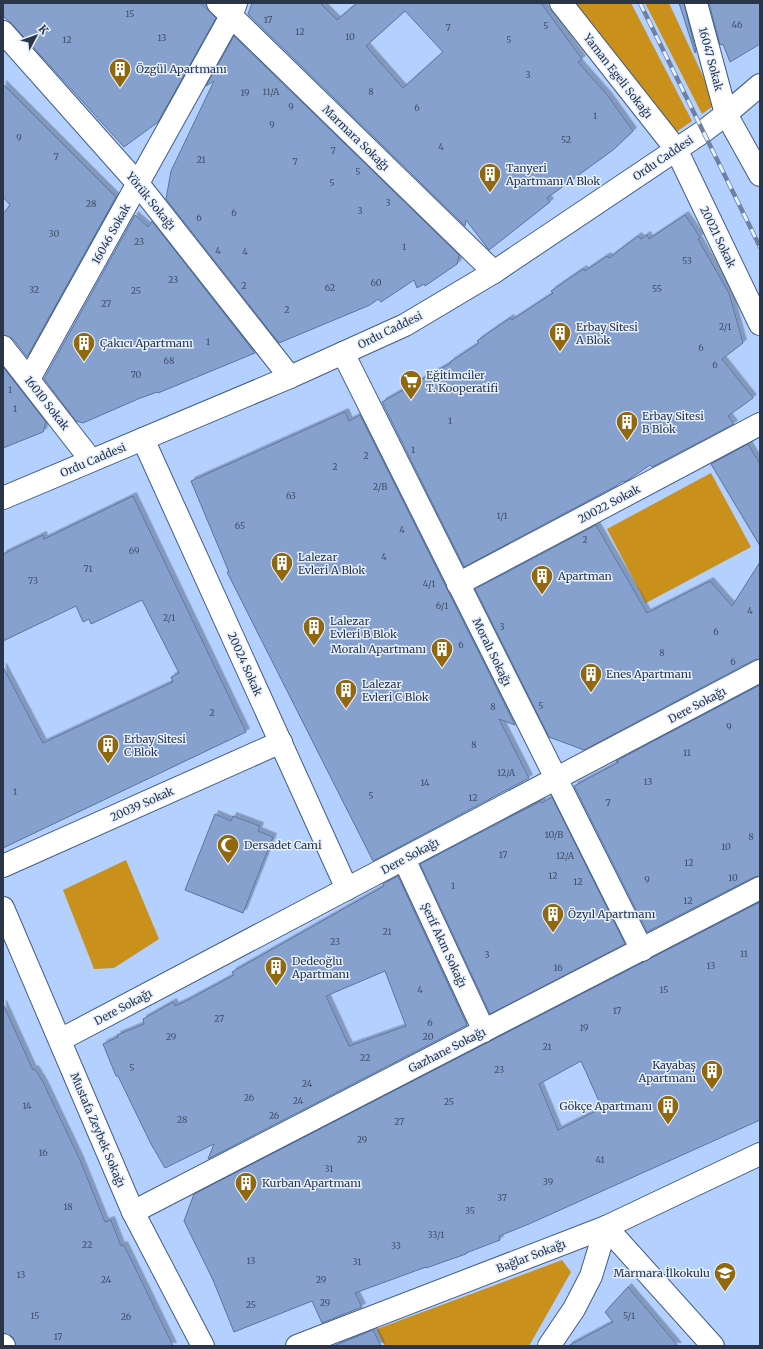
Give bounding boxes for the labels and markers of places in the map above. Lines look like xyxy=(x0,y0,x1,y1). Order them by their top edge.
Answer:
building icon: Özgül Apartmanı xyxy=(107,56,133,89)
place label: Özgül Apartmanı xyxy=(136,62,227,76)
building icon: Tanyeri Apartmanı A Blok xyxy=(477,161,503,194)
place label: Tanyeri Apartmanı A Blok xyxy=(505,161,600,188)
building icon: Erbay Sitesi A Blok xyxy=(547,320,573,353)
place label: Erbay Sitesi A Blok xyxy=(575,320,638,347)
building icon: Çakıcı Apartmanı xyxy=(71,330,97,363)
place label: Çakıcı Apartmanı xyxy=(100,336,193,350)
supermarket icon: Eğitimciler T. Kooperatifi xyxy=(398,368,424,401)
place label: Eğitimciler T. Kooperatifi xyxy=(426,368,498,395)
building icon: Erbay Sitesi B Blok xyxy=(614,409,640,442)
place label: Erbay Sitesi B Blok xyxy=(642,409,704,436)
building icon: Lalezar Evleri A Blok xyxy=(269,550,295,583)
place label: Lalezar Evleri A Blok xyxy=(298,550,365,577)
building icon: Apartman xyxy=(529,563,555,596)
place label: Apartman xyxy=(557,569,613,583)
building icon: Lalezar Evleri B Blok xyxy=(301,614,327,647)
place label: Lalezar Evleri B Blok xyxy=(330,614,397,641)
building icon: Moralı Apartmanı xyxy=(429,636,455,669)
place label: Moralı Apartmanı xyxy=(331,642,426,656)
building icon: Enes Apartmanı xyxy=(578,661,604,694)
place label: Enes Apartmanı xyxy=(606,667,692,681)
building icon: Lalezar Evleri C Blok xyxy=(333,677,359,710)
place label: Lalezar Evleri C Blok xyxy=(362,677,429,704)
building icon: Erbay Sitesi C Blok xyxy=(95,732,121,765)
place label: Erbay Sitesi C Blok xyxy=(124,732,186,759)
mosque icon: Dersadet Cami xyxy=(215,832,241,865)
place label: Dersadet Cami xyxy=(244,838,322,852)
building icon: Özyıl Apartmanı xyxy=(540,901,566,934)
place label: Özyıl Apartmanı xyxy=(568,907,656,921)
building icon: Dedeoğlu Apartmanı xyxy=(263,954,289,987)
place label: Dedeoğlu Apartmanı xyxy=(291,954,350,981)
place label: Kayabaş Apartmanı xyxy=(638,1058,696,1085)
building icon: Kayabaş Apartmanı xyxy=(699,1058,725,1091)
building icon: Gökçe Apartmanı xyxy=(655,1093,681,1126)
place label: Gökçe Apartmanı xyxy=(559,1099,652,1113)
building icon: Kurban Apartmanı xyxy=(233,1170,259,1203)
place label: Kurban Apartmanı xyxy=(262,1176,362,1190)
school or university icon: Marmara İlkokulu xyxy=(712,1260,738,1293)
place label: Marmara İlkokulu xyxy=(614,1266,710,1280)

